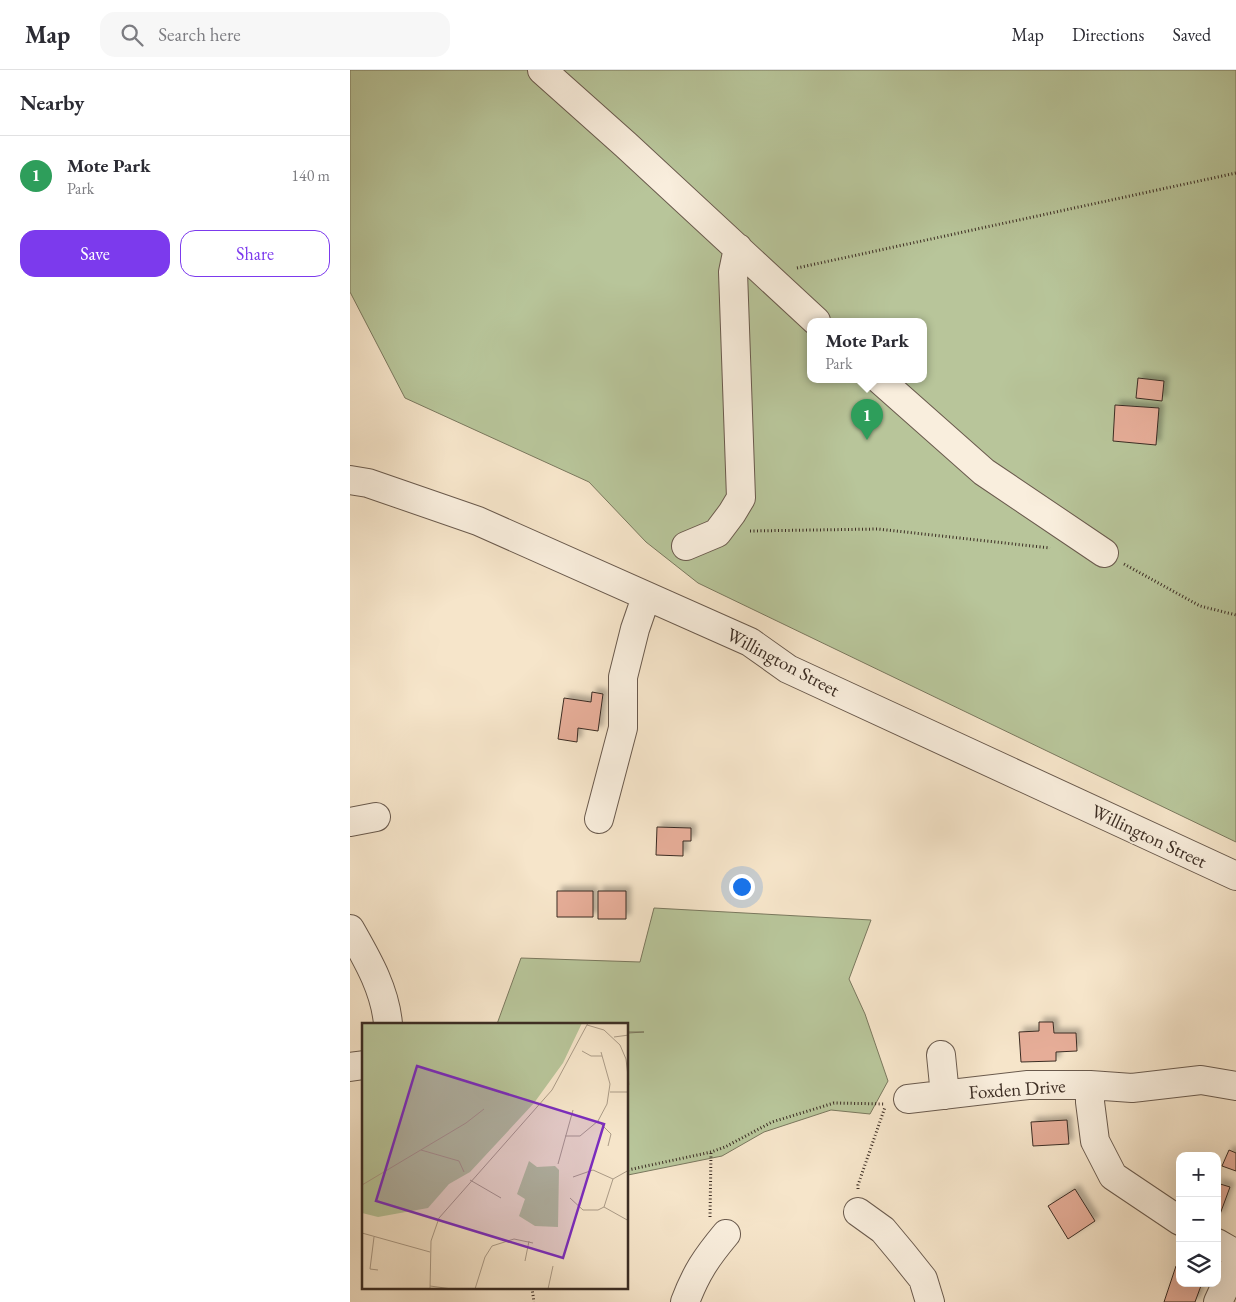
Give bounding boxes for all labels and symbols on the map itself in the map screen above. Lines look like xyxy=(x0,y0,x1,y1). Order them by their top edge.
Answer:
pin: 1 xyxy=(851,399,883,440)
street label: Willington Street xyxy=(722,622,844,702)
street label: Willington Street xyxy=(1087,798,1211,874)
your location xyxy=(729,874,755,900)
inset map xyxy=(362,1023,629,1290)
street label: Foxden Drive xyxy=(968,1073,1066,1105)

